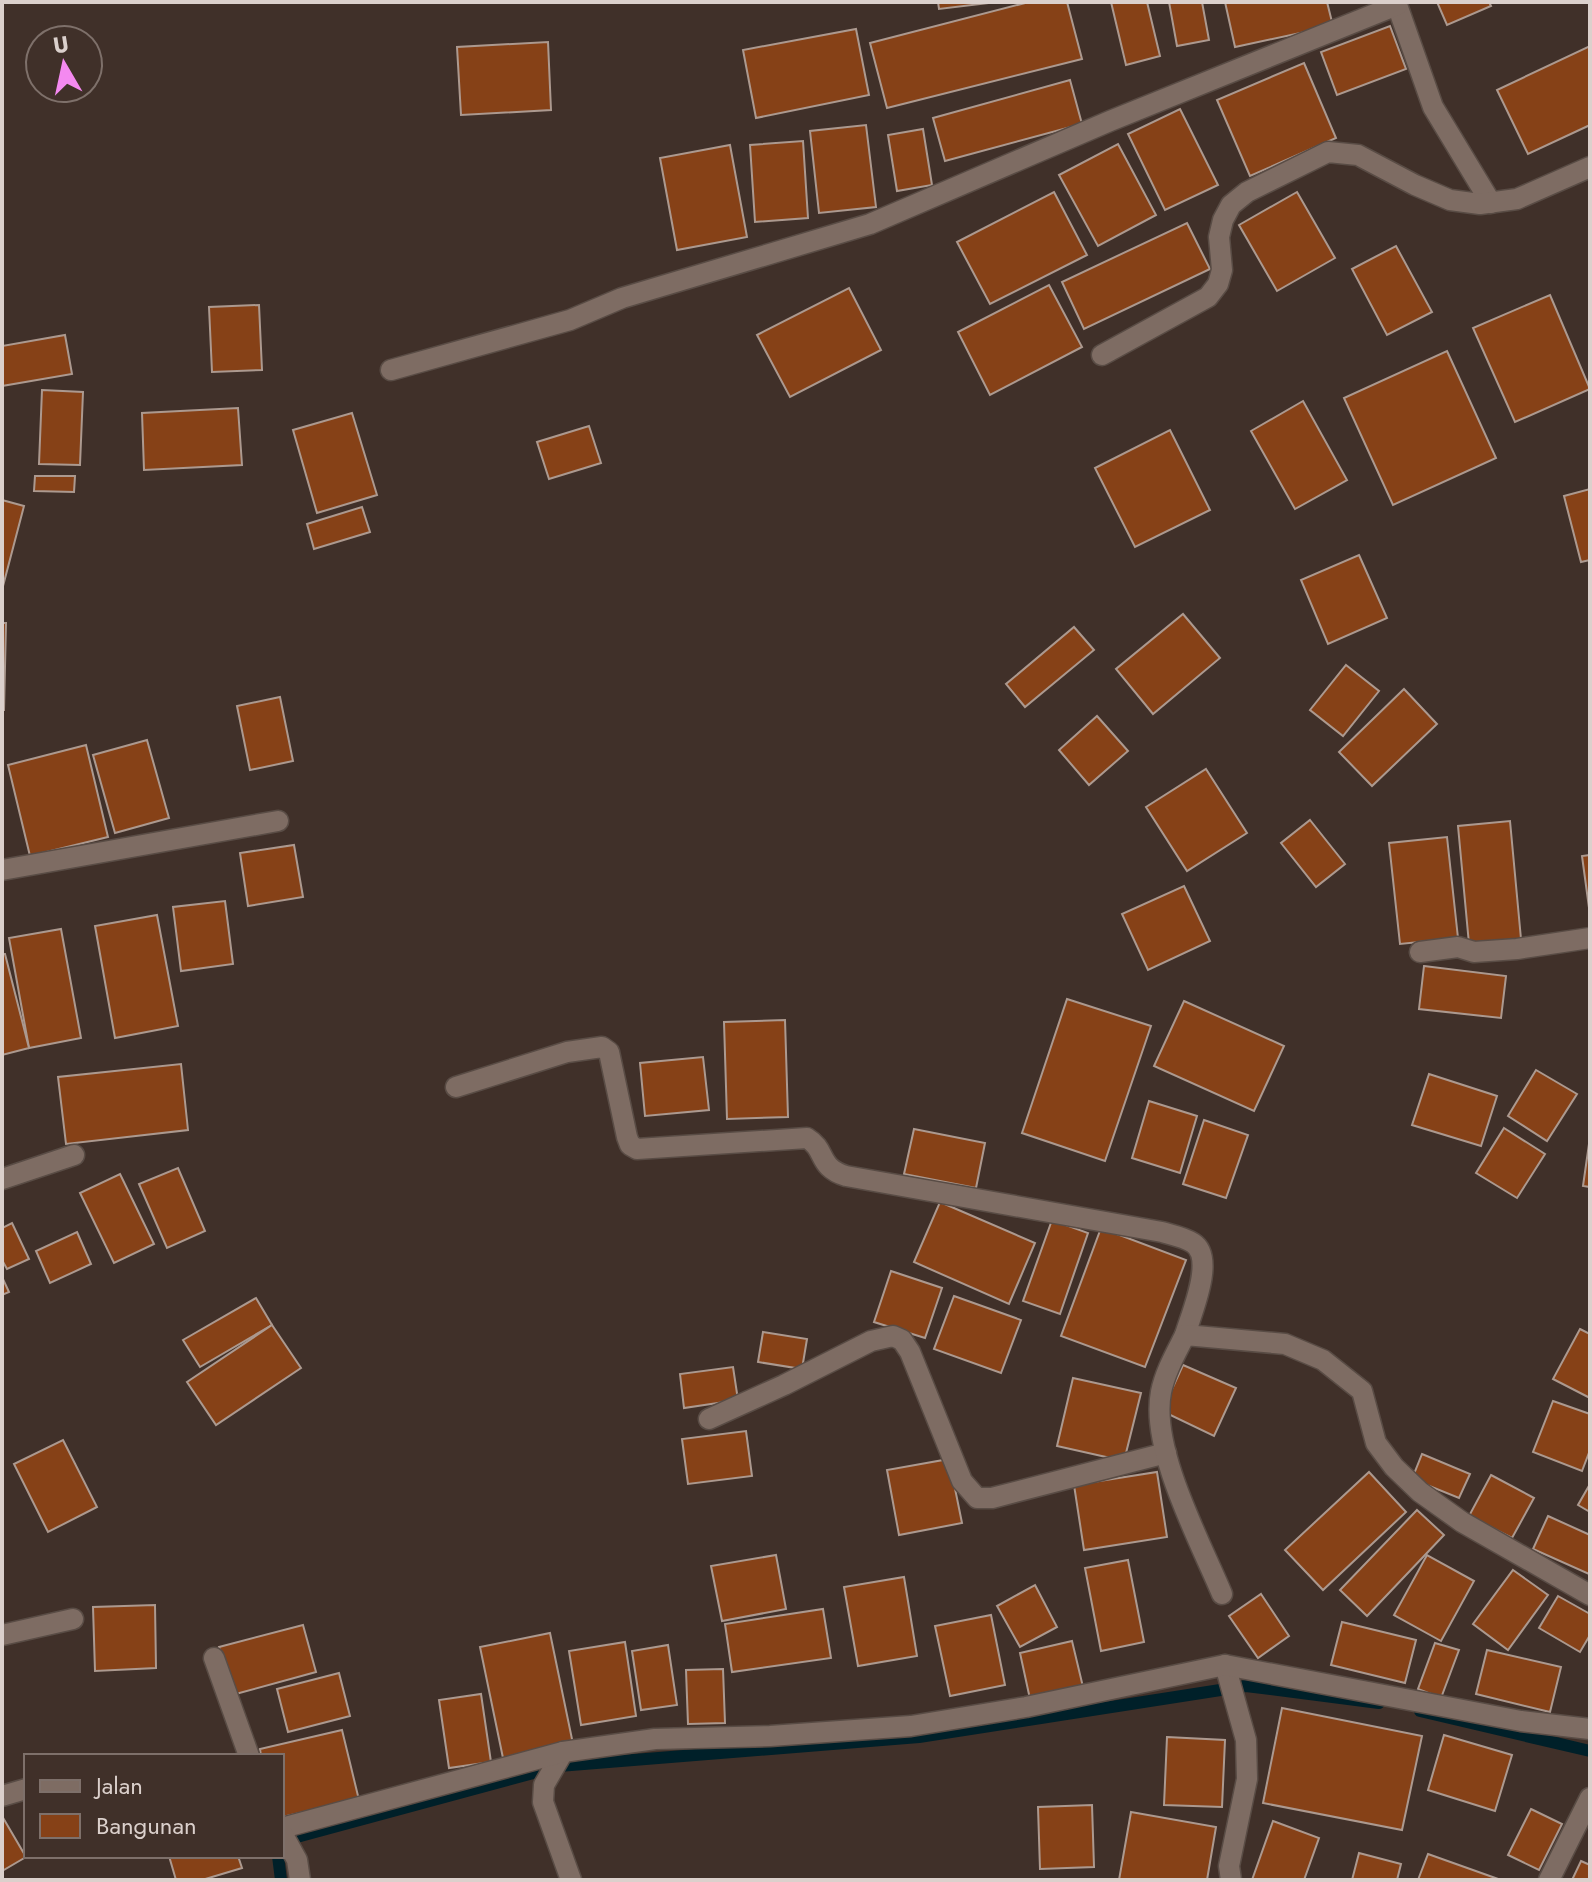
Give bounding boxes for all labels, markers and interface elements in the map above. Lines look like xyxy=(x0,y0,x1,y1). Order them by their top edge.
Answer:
north arrow xyxy=(24,24,104,104)
text: U xyxy=(51,27,71,61)
legend xyxy=(24,1754,284,1858)
text: Jalan xyxy=(93,1768,143,1803)
text: Bangunan xyxy=(96,1808,197,1843)

